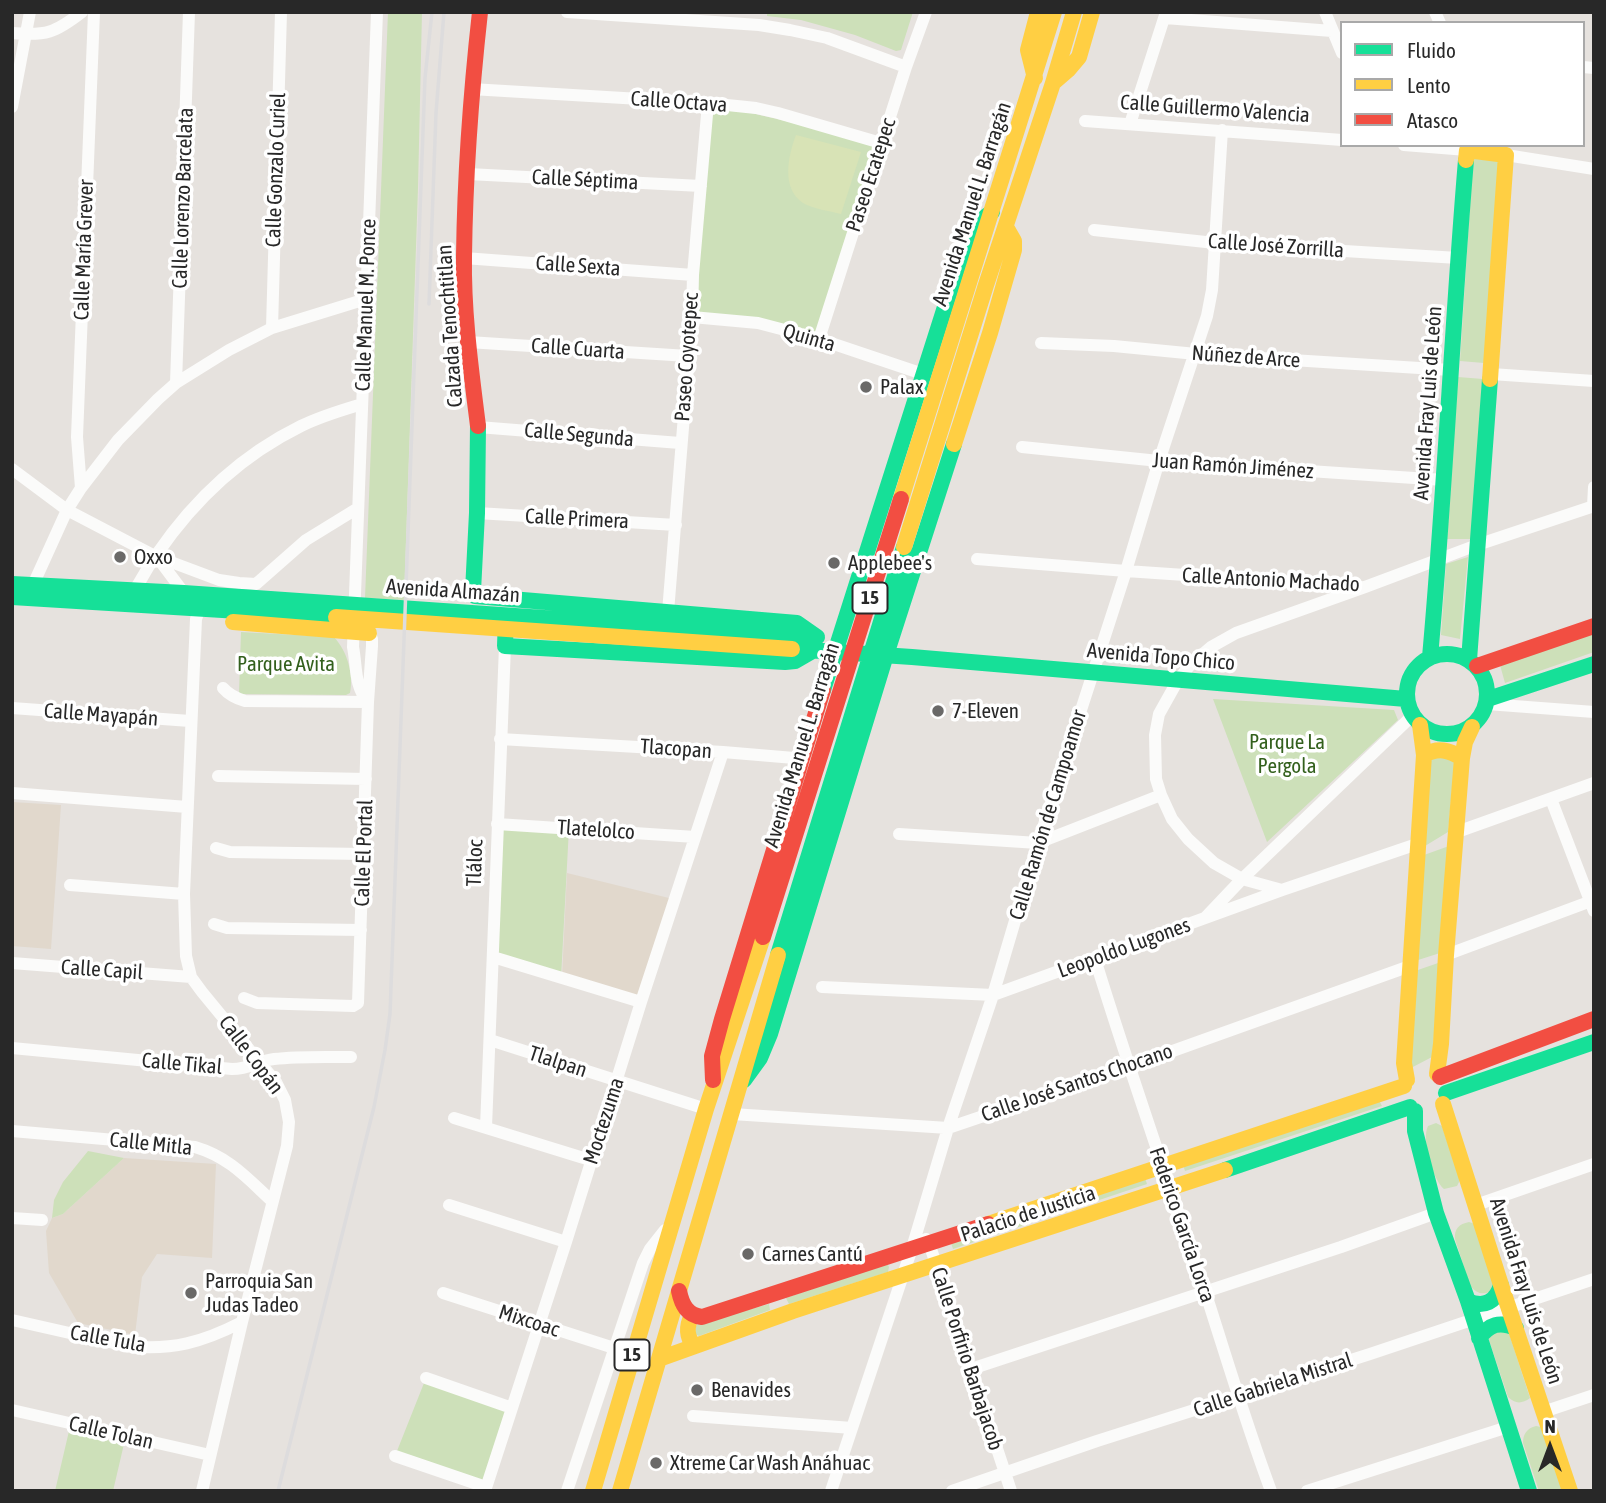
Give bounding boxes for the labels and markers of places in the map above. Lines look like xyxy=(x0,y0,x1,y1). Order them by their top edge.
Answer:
place label: Palax xyxy=(880,374,923,400)
marker: Palax xyxy=(858,379,874,395)
place label: Oxxo xyxy=(134,544,173,570)
marker: Oxxo xyxy=(112,549,128,565)
place label: Applebee's xyxy=(848,550,932,576)
marker: Applebee's xyxy=(826,555,842,571)
place label: 7-Eleven xyxy=(952,698,1019,724)
marker: 7-Eleven xyxy=(930,703,946,719)
place label: Carnes Cantú xyxy=(762,1241,863,1267)
marker: Carnes Cantú xyxy=(740,1246,756,1262)
place label: Parroquia San Judas Tadeo xyxy=(205,1268,313,1318)
marker: Parroquia San Judas Tadeo xyxy=(183,1285,199,1301)
place label: Benavides xyxy=(711,1377,791,1403)
marker: Benavides xyxy=(689,1382,705,1398)
place label: Xtreme Car Wash Anáhuac xyxy=(670,1450,870,1476)
marker: Xtreme Car Wash Anáhuac xyxy=(648,1455,664,1471)

